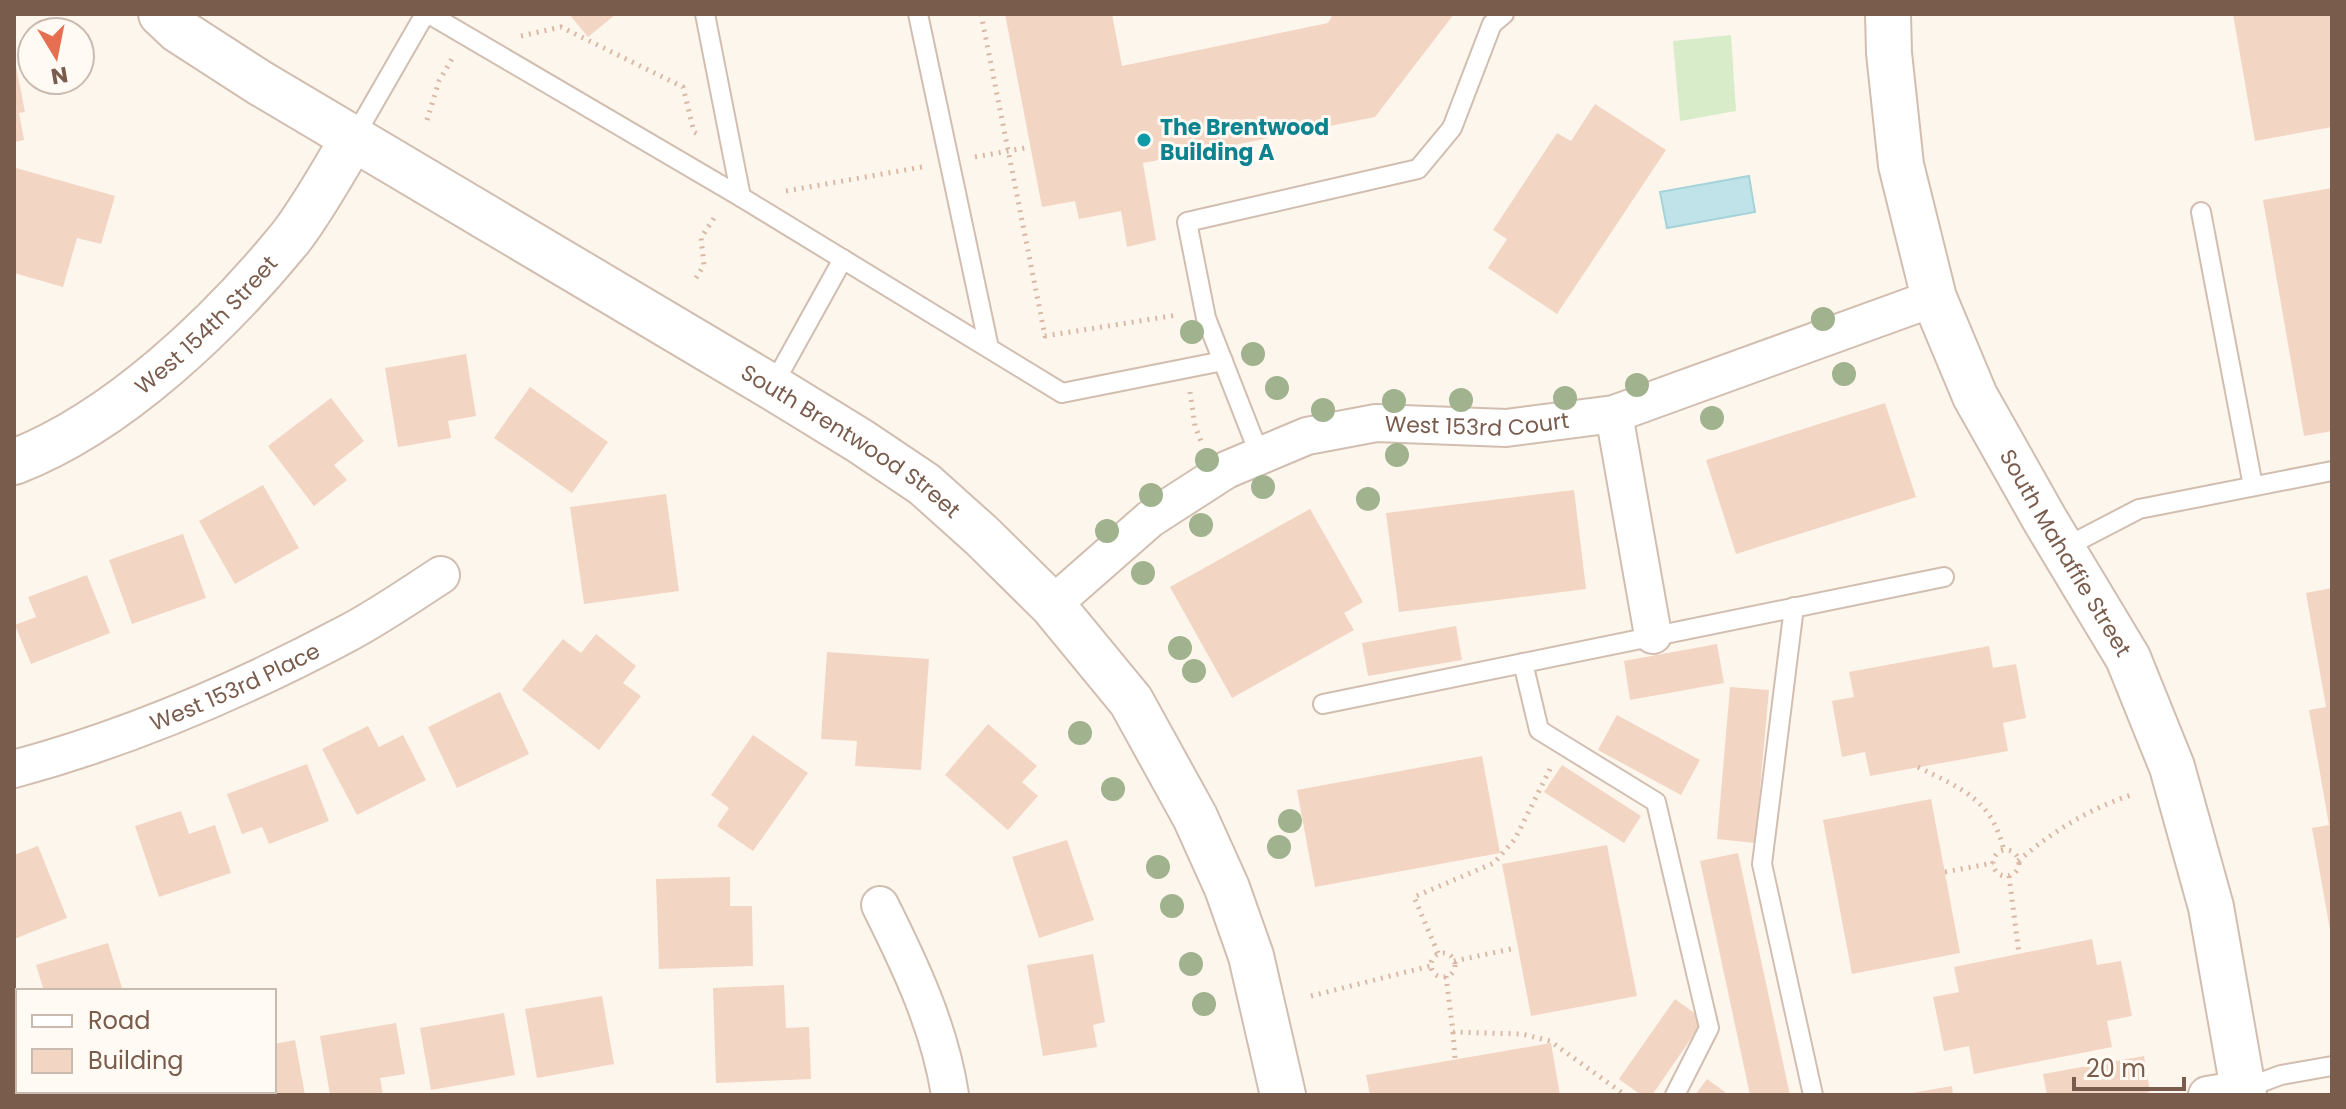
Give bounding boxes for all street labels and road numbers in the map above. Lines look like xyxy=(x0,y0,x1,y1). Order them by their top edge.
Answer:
street label: West 154th Street xyxy=(128,249,285,402)
street label: South Brentwood Street xyxy=(735,357,967,525)
street label: West 153rd Court xyxy=(1384,405,1571,444)
street label: South Mahaffie Street xyxy=(1992,444,2139,662)
street label: West 153rd Place xyxy=(146,635,325,739)

